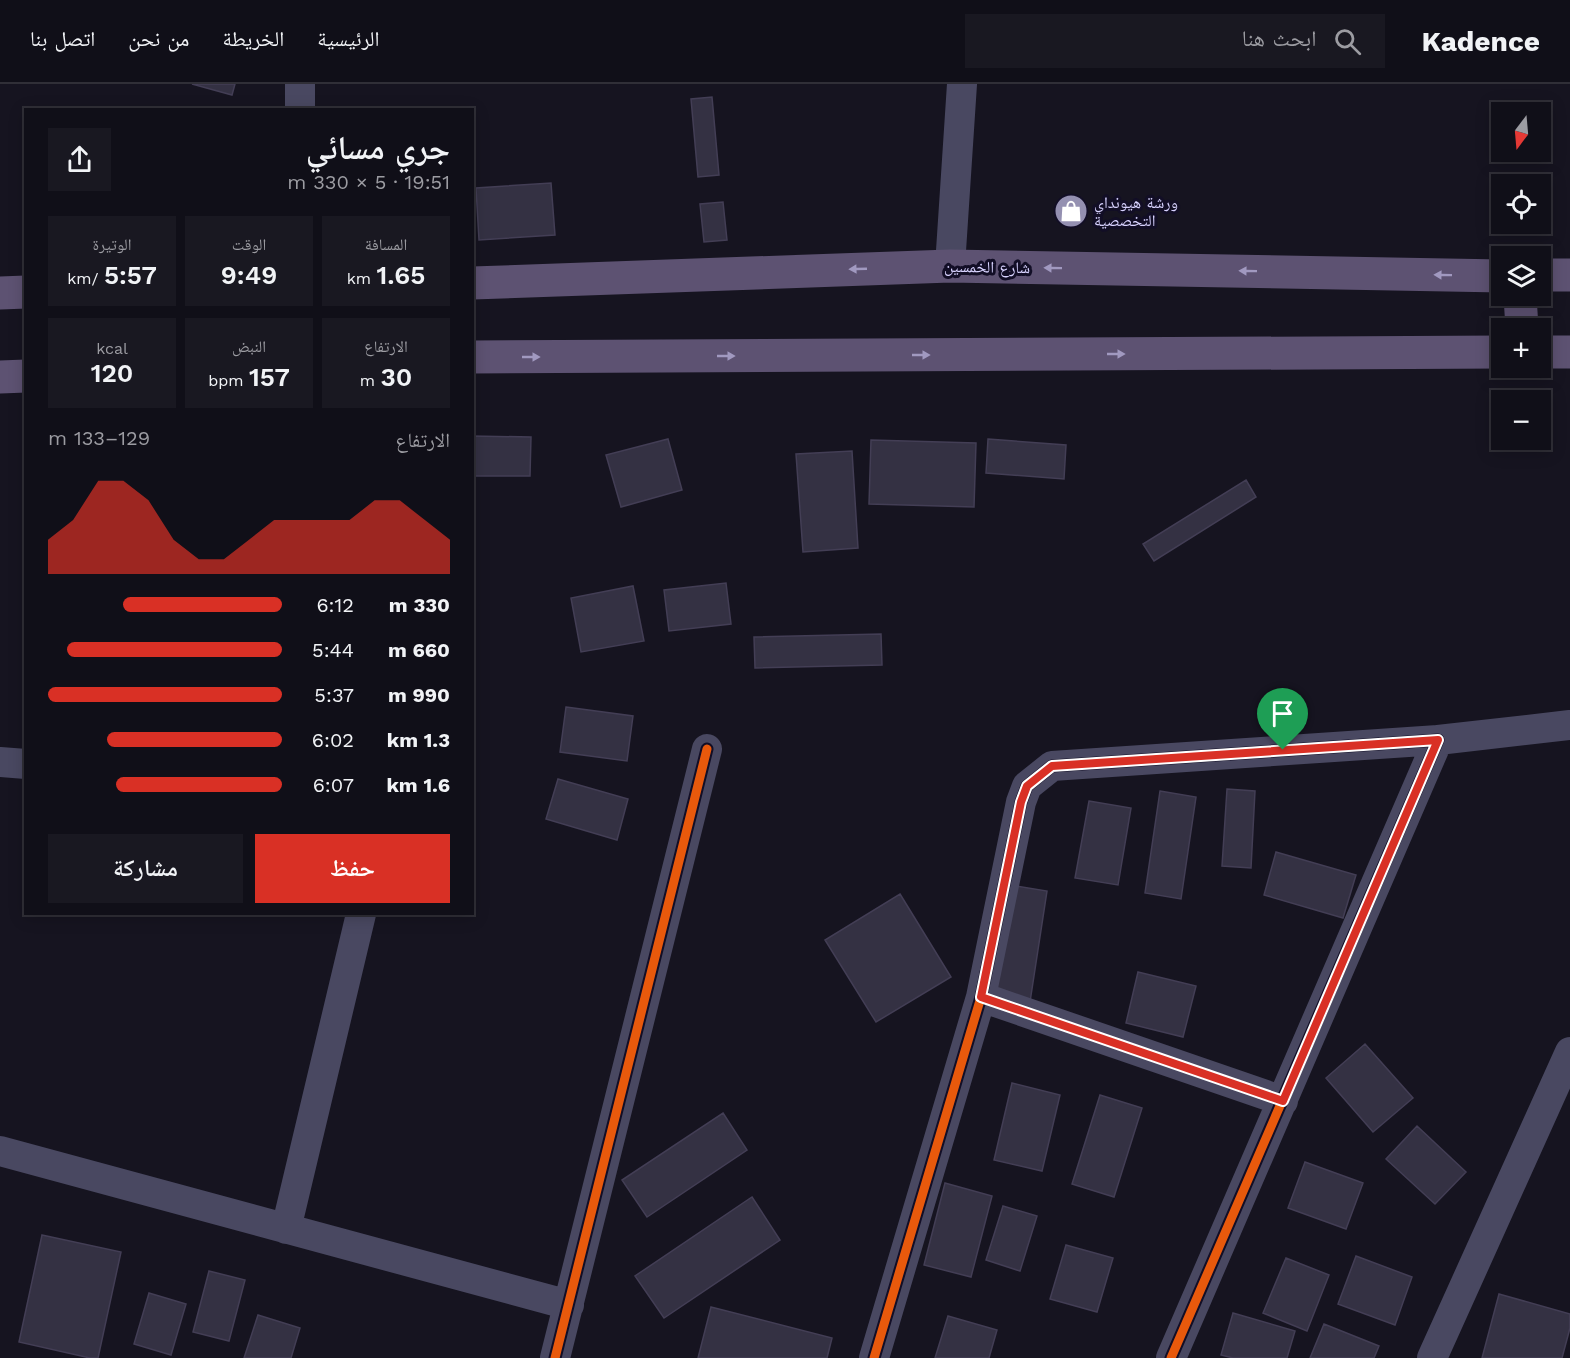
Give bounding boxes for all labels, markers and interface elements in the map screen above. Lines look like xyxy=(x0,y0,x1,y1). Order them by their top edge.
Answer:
search box xyxy=(965,14,1385,68)
icon: search xyxy=(1331,25,1364,58)
text: Kadence xyxy=(1421,25,1540,58)
text: اتصل بنا xyxy=(30,26,95,51)
text: من نحن xyxy=(128,26,189,51)
text: الخريطة xyxy=(222,26,284,51)
text: الرئيسية xyxy=(317,26,380,51)
text: ابحث هنا xyxy=(1242,26,1316,51)
north arrow xyxy=(1491,102,1551,162)
map controls xyxy=(1491,102,1551,450)
button: share xyxy=(48,128,111,191)
text: جري مسائي xyxy=(306,128,450,167)
text: 19:51 · 5 × 330 m xyxy=(287,170,450,194)
button: locate xyxy=(1491,174,1551,234)
shop icon: ورشة هيونداي التخصصية xyxy=(1053,193,1089,229)
place label: ورشة هيونداي التخصصية xyxy=(1094,193,1178,230)
text: الوتيرة xyxy=(93,235,131,254)
text: الوقت xyxy=(232,235,266,254)
text: المسافة xyxy=(365,235,407,254)
button: layers xyxy=(1491,246,1551,306)
street label: شارع الخمسين xyxy=(944,257,1030,278)
text: 5:57 xyxy=(104,260,157,290)
text: 9:49 xyxy=(221,260,277,290)
text: 1.65 xyxy=(376,260,425,290)
one-way arrow xyxy=(1044,263,1063,272)
one-way arrow xyxy=(849,264,868,274)
one-way arrow xyxy=(1239,266,1258,276)
text: /km xyxy=(67,269,104,288)
text: km xyxy=(347,269,376,288)
one-way arrow xyxy=(1434,270,1453,279)
button: + xyxy=(1491,318,1551,378)
text: النبض xyxy=(232,337,266,356)
text: الارتفاع xyxy=(364,337,408,356)
text: kcal xyxy=(96,339,128,358)
one-way arrow xyxy=(1106,349,1125,359)
one-way arrow xyxy=(911,350,930,360)
one-way arrow xyxy=(716,351,735,361)
one-way arrow xyxy=(521,352,540,362)
text: 120 xyxy=(91,358,133,388)
text: 157 xyxy=(249,362,290,392)
text: 30 xyxy=(380,362,412,392)
text: bpm xyxy=(208,371,249,390)
text: m xyxy=(360,371,380,390)
button: − xyxy=(1491,390,1551,450)
text: 129–133 m xyxy=(48,426,150,450)
text: الارتفاع xyxy=(395,428,450,452)
text: 6:12 xyxy=(316,593,354,617)
text: 330 m xyxy=(389,593,450,617)
text: 5:44 xyxy=(312,638,354,662)
text: 660 m xyxy=(388,638,450,662)
text: 5:37 xyxy=(314,683,354,707)
text: 990 m xyxy=(388,683,450,707)
pin xyxy=(1257,688,1308,750)
icon: arrive xyxy=(1266,697,1299,730)
text: 6:02 xyxy=(312,728,354,752)
text: 1.3 km xyxy=(387,728,450,752)
text: 6:07 xyxy=(313,773,354,797)
text: 1.6 km xyxy=(386,773,450,797)
button: مشاركة xyxy=(48,834,243,903)
button: حفظ xyxy=(255,834,450,903)

